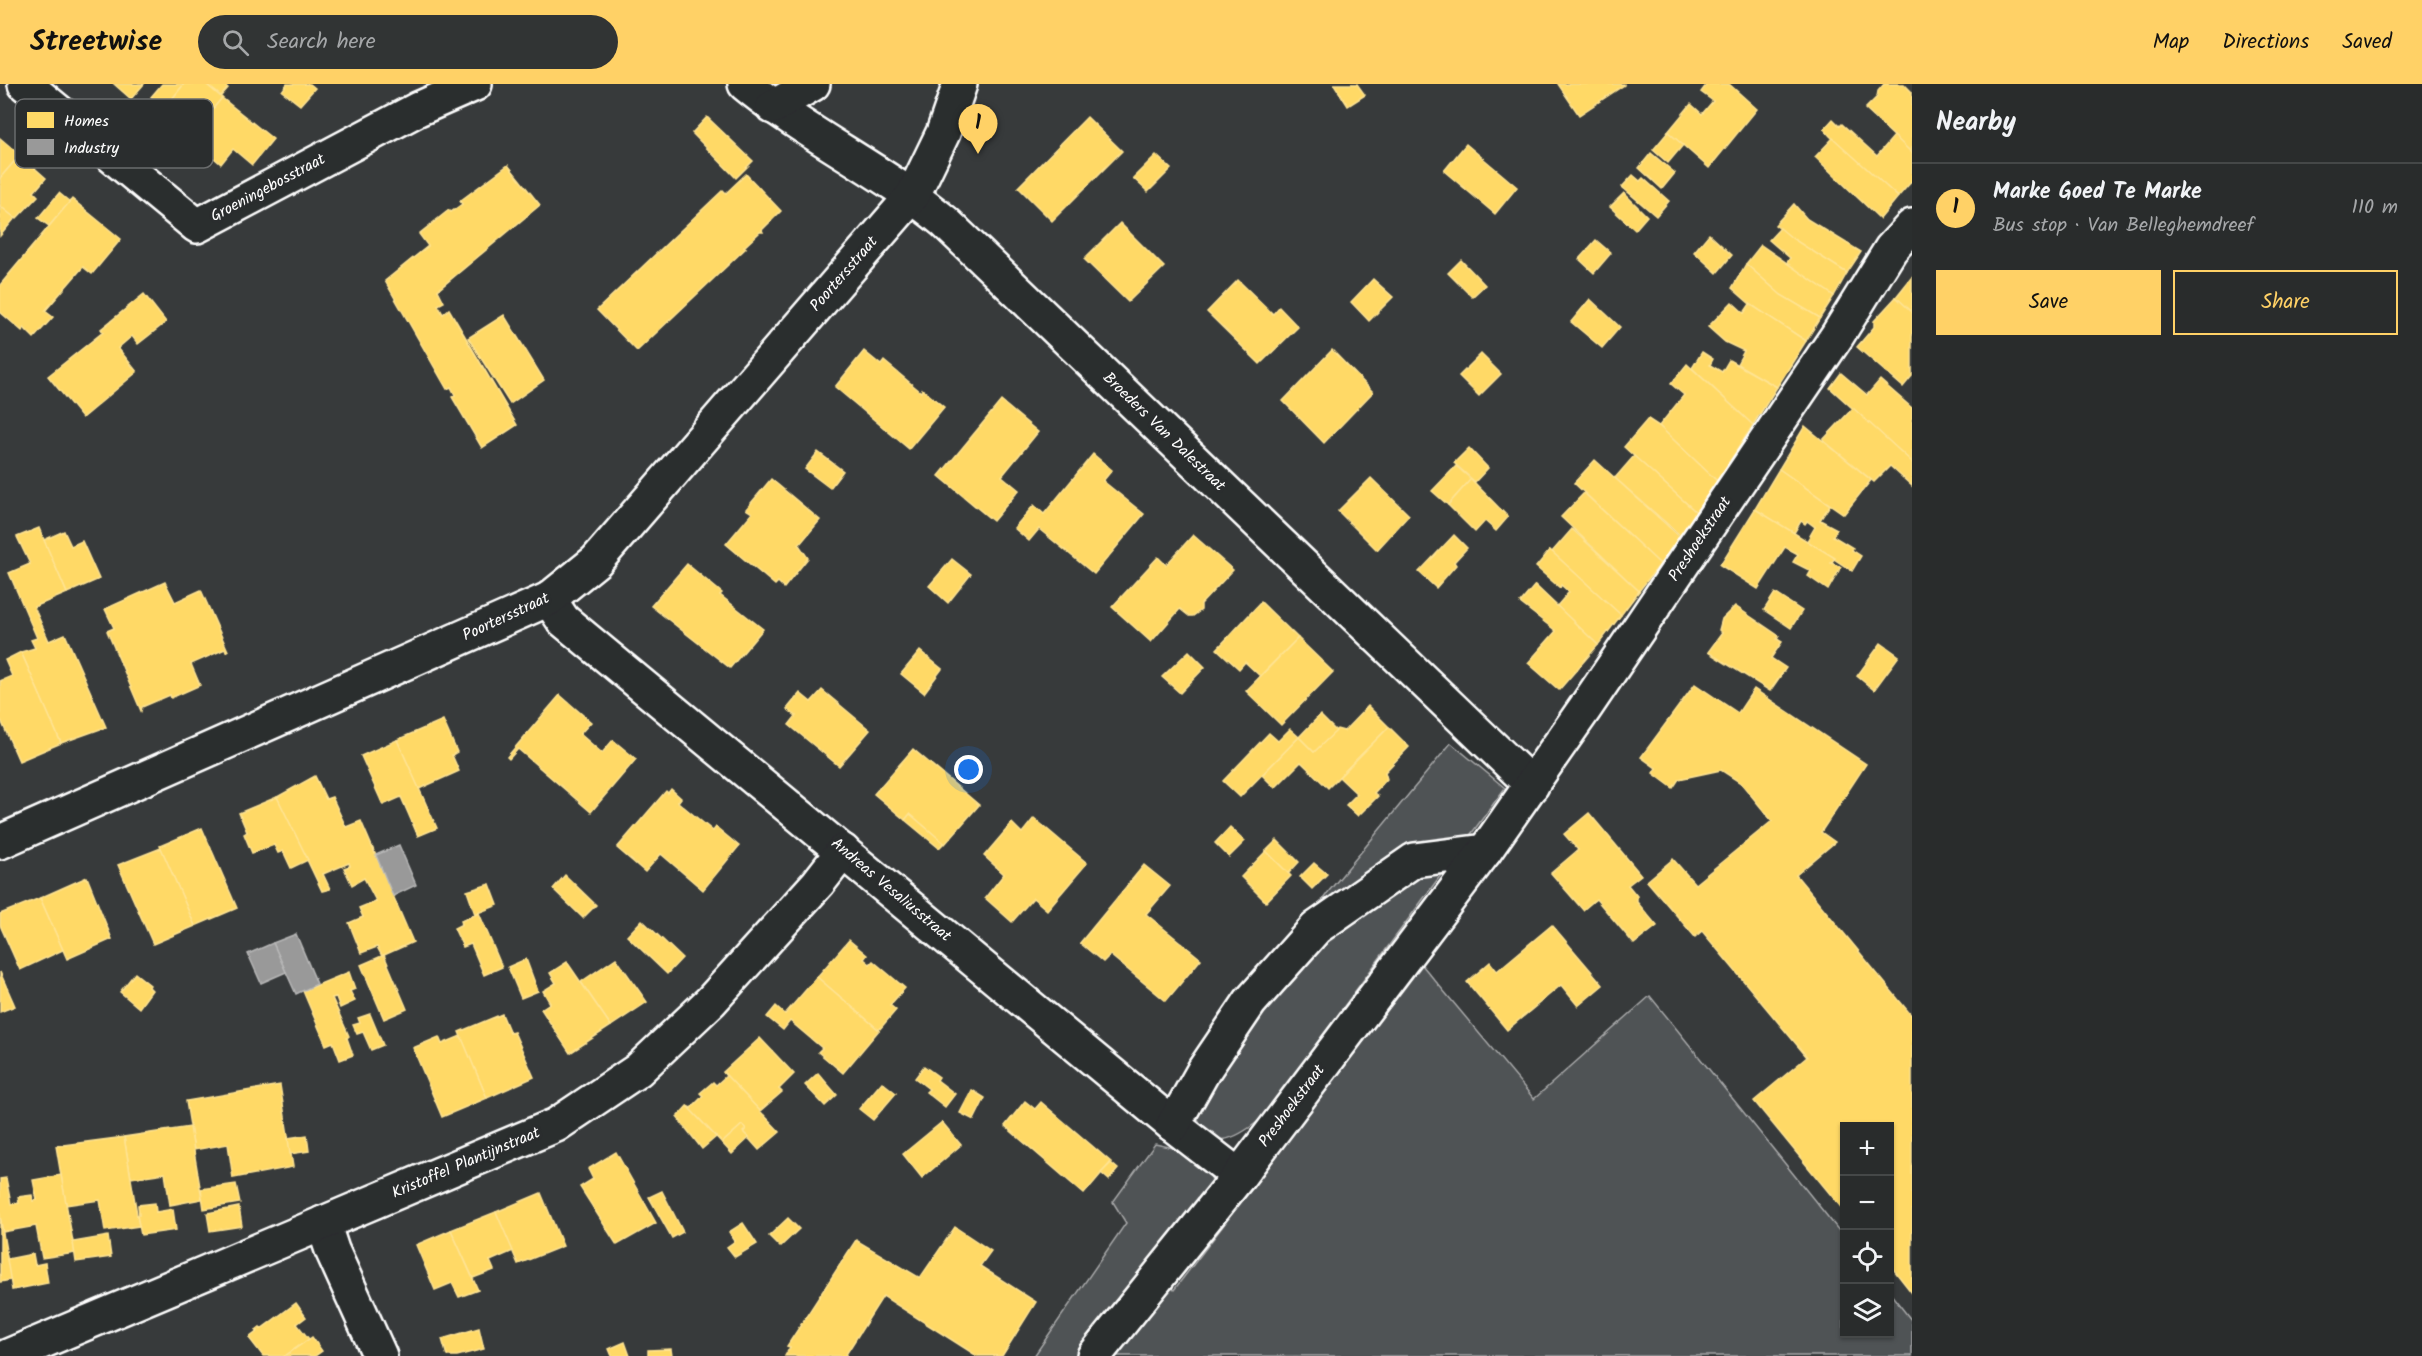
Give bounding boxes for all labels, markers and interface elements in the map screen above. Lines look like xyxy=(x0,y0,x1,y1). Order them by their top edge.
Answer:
search box xyxy=(198,15,618,69)
text: Streetwise xyxy=(30,20,162,65)
text: Search here xyxy=(267,25,376,60)
icon: search xyxy=(219,26,252,59)
text: Map xyxy=(2153,26,2189,59)
text: Directions xyxy=(2222,26,2309,59)
text: Saved xyxy=(2342,26,2392,59)
legend xyxy=(15,99,213,168)
text: Nearby xyxy=(1936,102,2016,144)
pin: 1 xyxy=(958,104,998,154)
text: Homes xyxy=(64,109,109,134)
text: Industry xyxy=(64,136,119,161)
street label: Groeningebosstraat xyxy=(206,147,331,229)
text: Marke Goed Te Marke xyxy=(1993,175,2202,210)
text: 1 xyxy=(1952,192,1959,224)
text: 110 m xyxy=(2352,192,2398,224)
text: Bus stop · Van Belleghemdreef xyxy=(1993,210,2254,242)
street label: Poortersstraat xyxy=(804,230,885,317)
button: Save xyxy=(1936,270,2161,335)
button: Share xyxy=(2173,270,2398,335)
street label: Broeders Van Dalestraat xyxy=(1097,366,1232,498)
street label: Preshoekstraat xyxy=(1662,491,1738,587)
street label: Poortersstraat xyxy=(458,586,554,648)
your location xyxy=(954,755,983,784)
street label: Andreas Vesaliusstraat xyxy=(825,832,958,949)
street label: Preshoekstraat xyxy=(1253,1059,1332,1153)
street label: Kristoffel Plantijnstraat xyxy=(388,1120,545,1206)
map controls xyxy=(1840,1122,1894,1338)
button: + xyxy=(1840,1122,1894,1176)
button: − xyxy=(1840,1176,1894,1230)
button: locate xyxy=(1840,1230,1894,1284)
button: layers xyxy=(1840,1284,1894,1338)

